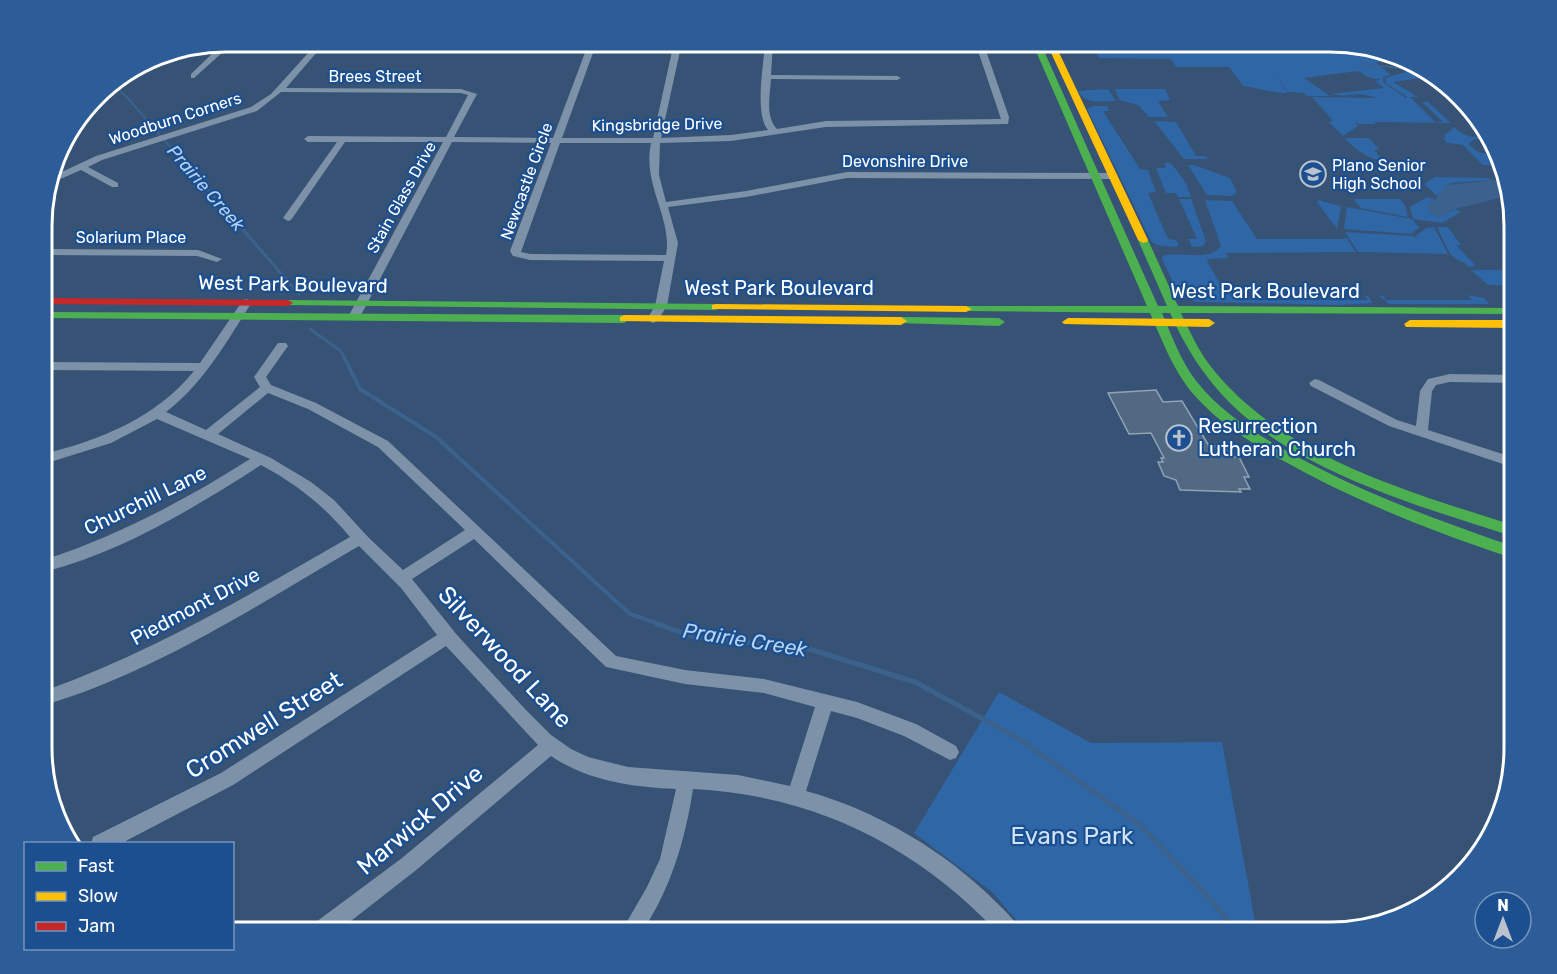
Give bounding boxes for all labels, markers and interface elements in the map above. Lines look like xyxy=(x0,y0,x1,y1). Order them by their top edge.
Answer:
street label: Brees Street xyxy=(329,67,421,86)
street label: Woodburn Corners xyxy=(107,88,244,149)
street label: Kingsbridge Drive xyxy=(591,114,723,135)
street label: Newcastle Circle xyxy=(496,120,557,242)
street label: Stain Glass Drive xyxy=(363,138,440,256)
water label: Prairie Creek xyxy=(163,140,250,236)
street label: Devonshire Drive xyxy=(842,152,968,171)
place label: Plano Senior High School xyxy=(1332,156,1426,193)
school or university icon: Plano Senior High School xyxy=(1298,159,1328,189)
street label: Solarium Place xyxy=(76,228,186,247)
street label: West Park Boulevard xyxy=(198,270,388,298)
street label: West Park Boulevard xyxy=(684,276,874,300)
street label: West Park Boulevard xyxy=(1170,279,1360,303)
place label: Resurrection Lutheran Church xyxy=(1198,414,1356,461)
church icon: Resurrection Lutheran Church xyxy=(1164,423,1194,453)
street label: Churchill Lane xyxy=(80,460,210,540)
street label: Piedmont Drive xyxy=(126,562,264,650)
street label: Silverwood Lane xyxy=(432,580,578,734)
water label: Prairie Creek xyxy=(681,617,810,662)
street label: Cromwell Street xyxy=(181,666,347,784)
street label: Marwick Drive xyxy=(351,759,489,881)
park label: Evans Park xyxy=(1011,822,1134,850)
legend xyxy=(24,842,234,950)
text: Fast xyxy=(78,855,114,877)
text: Slow xyxy=(78,885,118,907)
north arrow xyxy=(1473,890,1533,950)
text: N xyxy=(1497,896,1509,915)
text: Jam xyxy=(78,915,115,937)

